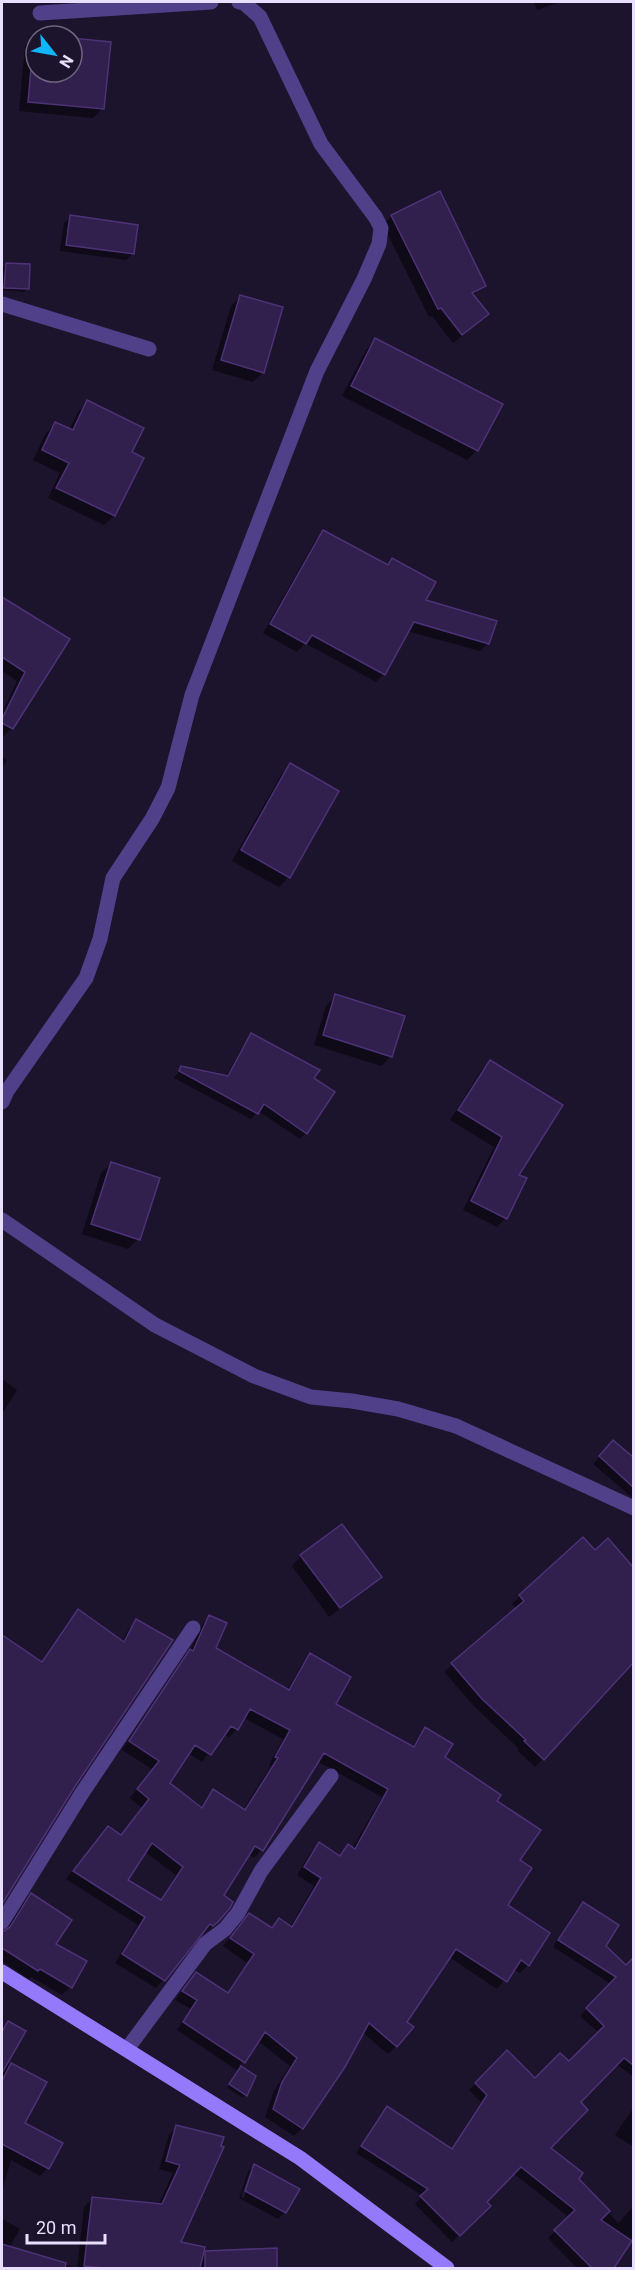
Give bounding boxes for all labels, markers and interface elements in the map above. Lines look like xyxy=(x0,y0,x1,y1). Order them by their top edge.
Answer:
north arrow xyxy=(24,24,84,84)
text: N xyxy=(55,52,77,71)
scale bar xyxy=(27,2207,105,2245)
text: 20 m xyxy=(36,2217,76,2238)

